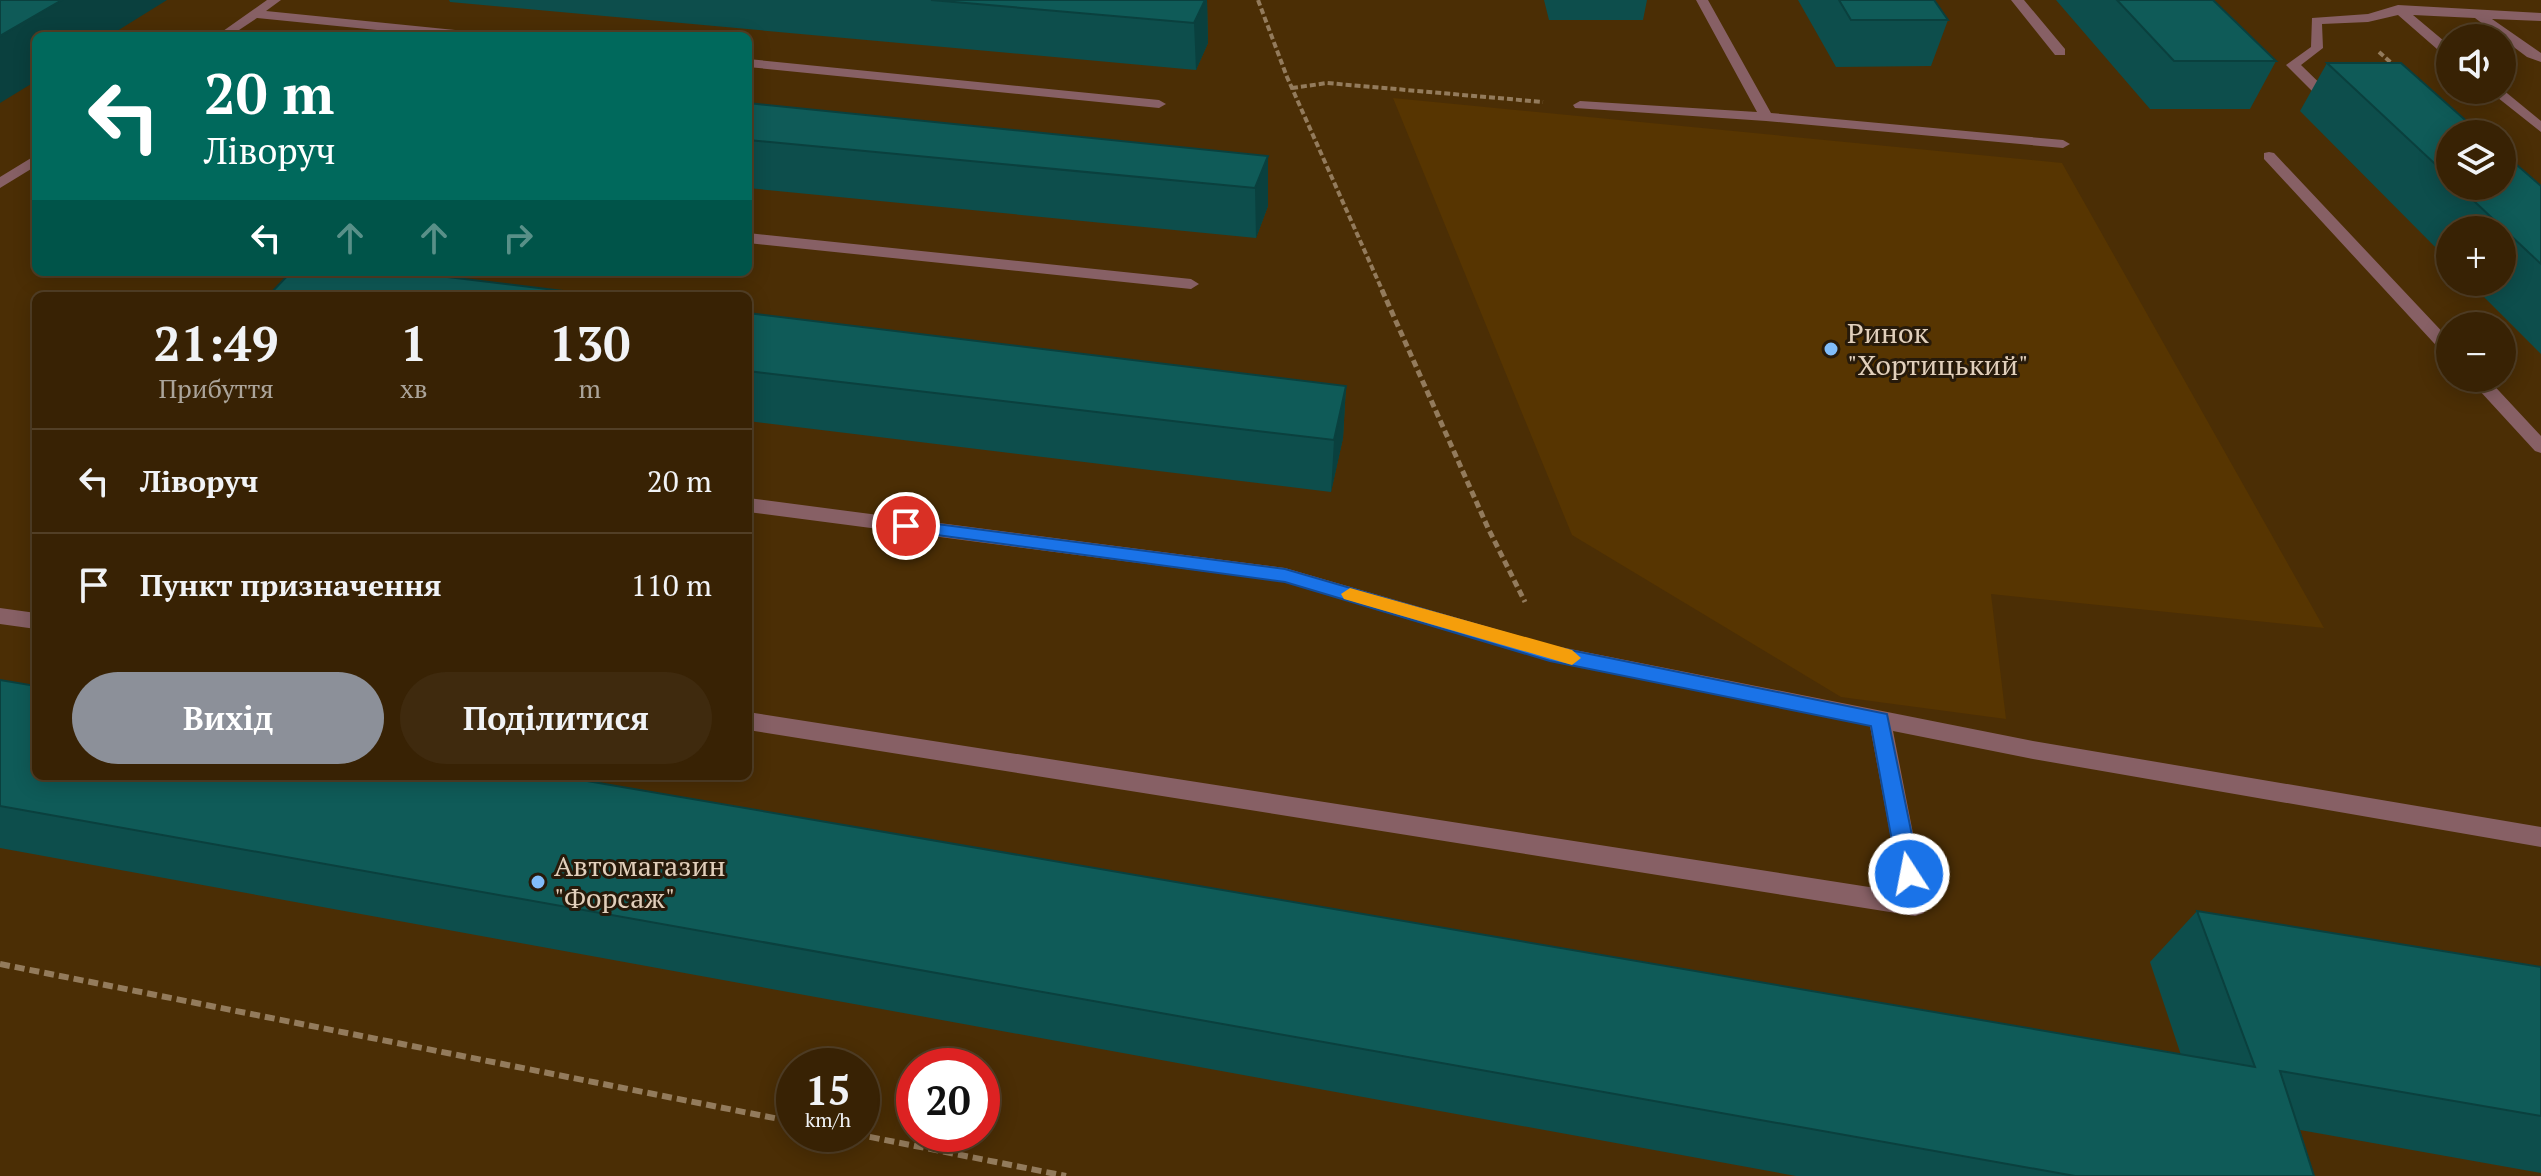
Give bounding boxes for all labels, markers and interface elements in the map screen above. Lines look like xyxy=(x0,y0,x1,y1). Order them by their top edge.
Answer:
map controls xyxy=(2436,24,2516,392)
button: sound xyxy=(2436,24,2516,104)
text: 20 m xyxy=(204,56,334,130)
icon: left xyxy=(72,64,176,168)
button: layers xyxy=(2436,120,2516,200)
text: Ліворуч xyxy=(204,127,336,174)
icon: left xyxy=(244,216,288,260)
icon: ahead xyxy=(328,216,372,260)
icon: ahead xyxy=(412,216,456,260)
icon: right xyxy=(496,216,540,260)
button: + xyxy=(2436,216,2516,296)
text: 21:49 xyxy=(154,311,279,375)
text: 1 xyxy=(400,311,427,375)
text: 130 xyxy=(549,311,630,375)
button: − xyxy=(2436,312,2516,392)
place label: Ринок "Хортицький" xyxy=(1847,314,2029,383)
marker: Ринок "Хортицький" xyxy=(1822,340,1840,358)
text: Прибуття xyxy=(158,371,274,405)
text: хв xyxy=(400,371,427,405)
text: m xyxy=(578,371,601,405)
icon: left xyxy=(72,459,116,503)
text: Ліворуч xyxy=(140,461,258,501)
text: 20 m xyxy=(647,461,712,501)
pin xyxy=(872,492,940,560)
icon: arrive xyxy=(884,504,928,548)
icon: arrive xyxy=(72,563,116,607)
text: Пункт призначення xyxy=(140,565,441,605)
text: 110 m xyxy=(631,565,712,605)
button: Вихід xyxy=(72,672,384,764)
button: Поділитися xyxy=(400,672,712,764)
position arrow xyxy=(1867,832,1951,916)
place label: Автомагазин "Форсаж" xyxy=(554,847,726,916)
marker: Автомагазин "Форсаж" xyxy=(529,873,547,891)
speed limit sign: 20 xyxy=(896,1048,1000,1152)
text: 15 xyxy=(805,1063,851,1116)
text: km/h xyxy=(805,1106,851,1133)

